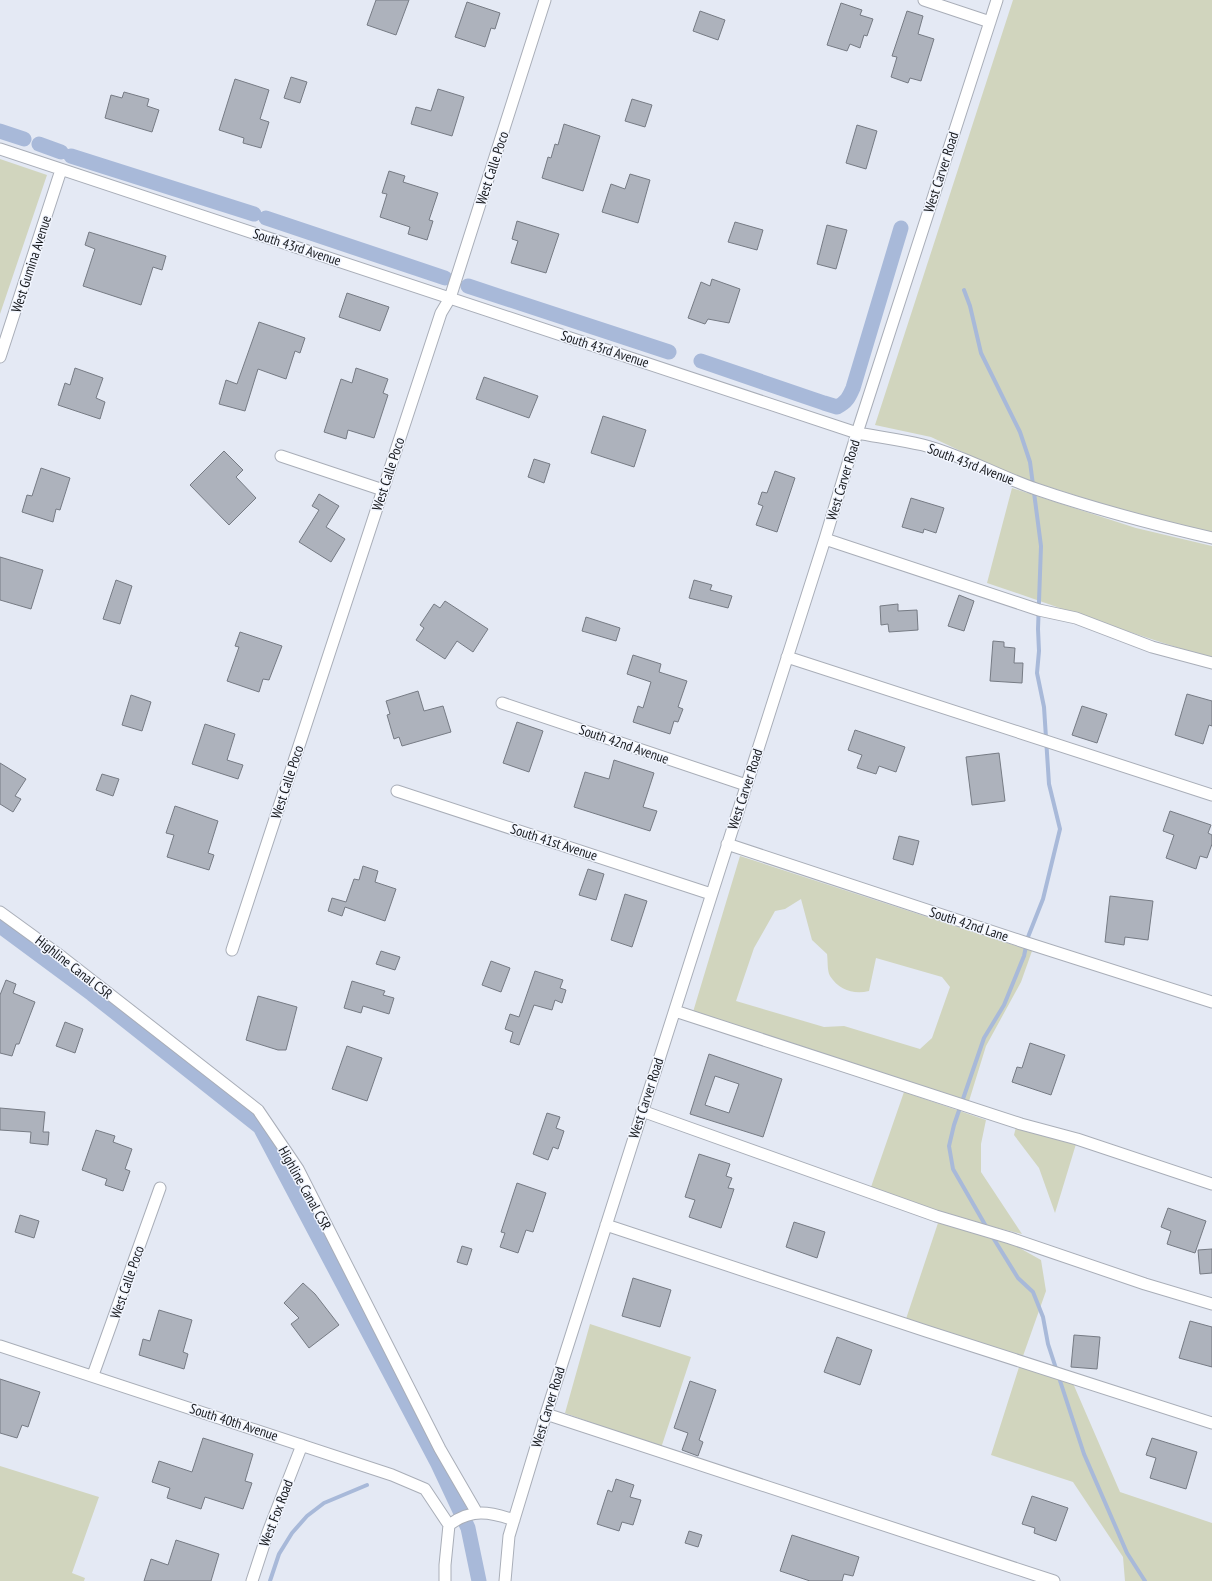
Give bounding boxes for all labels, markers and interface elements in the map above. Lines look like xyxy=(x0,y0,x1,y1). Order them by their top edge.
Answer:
street label: West Calle Poco xyxy=(472,129,512,207)
street label: West Carver Road xyxy=(919,129,963,215)
street label: West Gumina Avenue xyxy=(7,213,55,315)
street label: South 43rd Avenue xyxy=(251,224,344,270)
street label: South 43rd Avenue xyxy=(559,326,652,372)
street label: West Calle Poco xyxy=(368,435,408,513)
street label: West Carver Road xyxy=(822,437,864,523)
street label: South 43rd Avenue xyxy=(925,439,1017,489)
street label: South 42nd Avenue xyxy=(577,720,672,768)
street label: West Calle Poco xyxy=(267,743,307,821)
street label: West Carver Road xyxy=(723,746,767,832)
street label: South 41st Avenue xyxy=(508,819,600,865)
street label: South 42nd Lane xyxy=(927,903,1011,945)
street label: Highline Canal CSR xyxy=(32,931,116,1003)
street label: West Carver Road xyxy=(624,1055,668,1141)
street label: Highline Canal CSR xyxy=(275,1143,336,1233)
street label: West Calle Poco xyxy=(106,1243,148,1321)
street label: West Carver Road xyxy=(527,1364,569,1450)
street label: South 40th Avenue xyxy=(188,1399,281,1445)
street label: West Fox Road xyxy=(255,1477,297,1549)

